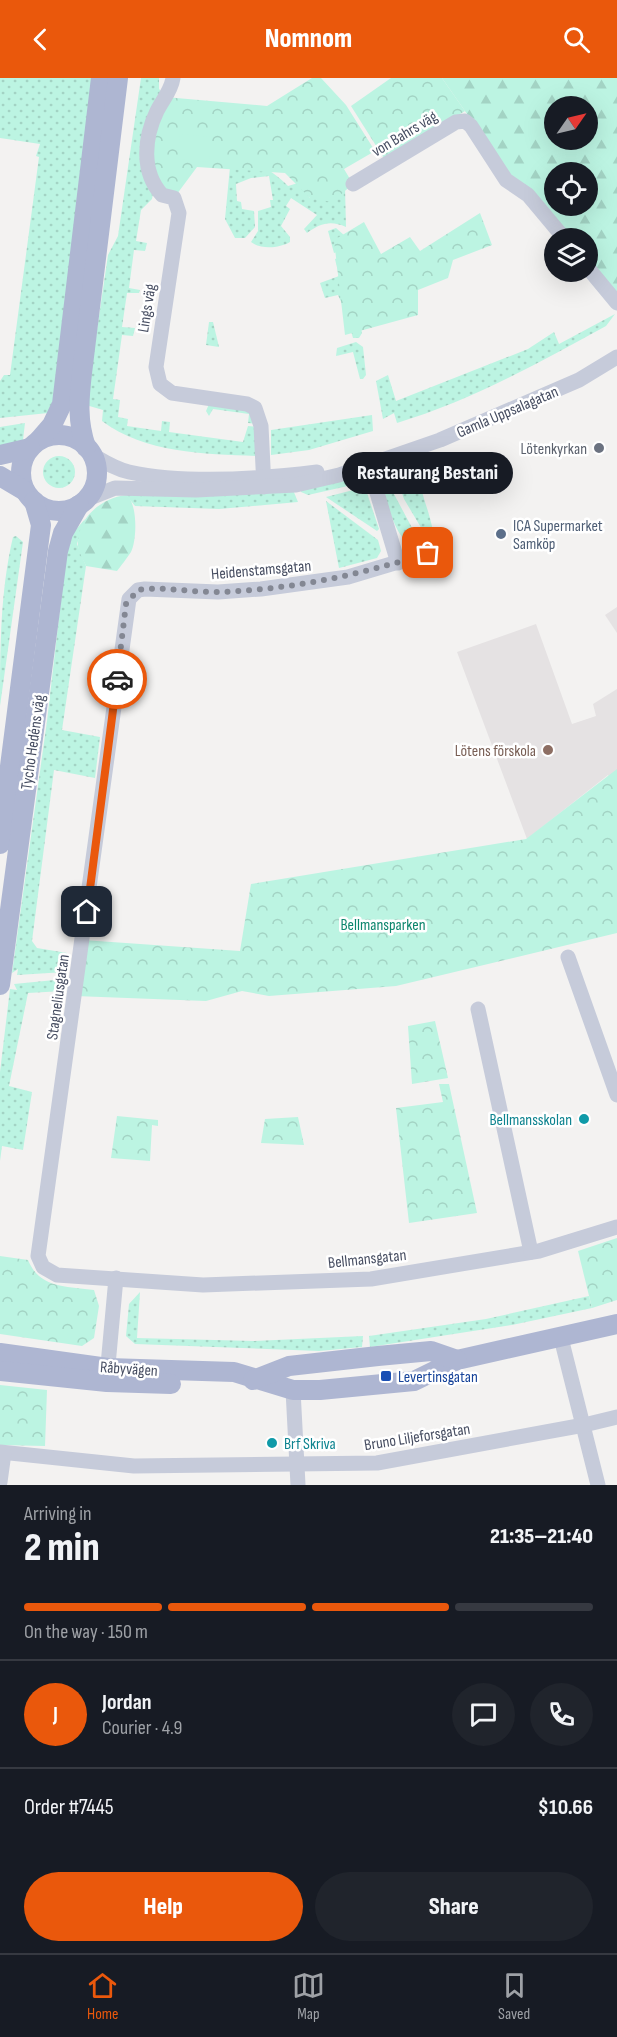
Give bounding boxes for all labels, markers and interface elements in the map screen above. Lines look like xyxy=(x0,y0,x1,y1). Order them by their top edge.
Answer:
icon: back xyxy=(24,23,57,56)
text: Nomnom xyxy=(265,23,352,55)
icon: search xyxy=(560,23,593,56)
north arrow xyxy=(544,96,598,150)
map controls xyxy=(544,96,598,282)
street label: von Bahrs väg xyxy=(368,107,441,161)
button: locate xyxy=(544,162,598,216)
button: layers xyxy=(544,228,598,282)
street label: Lings väg xyxy=(134,283,161,334)
street label: Gamla Uppsalagatan xyxy=(454,382,561,442)
place label: Lötenkyrkan xyxy=(521,440,587,459)
marker: Lötenkyrkan xyxy=(592,441,606,455)
callout: Restaurang Bestani xyxy=(342,451,514,493)
text: Restaurang Bestani xyxy=(357,461,498,485)
place label: ICA Supermarket Samköp xyxy=(513,517,603,554)
pin xyxy=(402,527,453,578)
marker: ICA Supermarket Samköp xyxy=(494,527,508,541)
icon: bag xyxy=(411,536,444,569)
street label: Heidenstamsgatan xyxy=(210,557,312,584)
courier xyxy=(87,649,147,709)
icon: car xyxy=(101,663,134,696)
street label: Tycho Hedéns väg xyxy=(17,694,50,791)
place label: Lötens förskola xyxy=(455,742,536,761)
marker: Lötens förskola xyxy=(541,743,555,757)
pin xyxy=(61,886,112,937)
icon: home xyxy=(70,895,103,928)
park label: Bellmansparken xyxy=(340,916,426,935)
street label: Stagneliusgatan xyxy=(43,953,74,1041)
place label: Bellmansskolan xyxy=(489,1111,572,1130)
marker: Bellmansskolan xyxy=(577,1112,591,1126)
street label: Bellmansgatan xyxy=(327,1246,407,1273)
street label: Råbyvägen xyxy=(99,1358,158,1381)
place label: Levertinsgatan xyxy=(398,1368,478,1387)
marker: Levertinsgatan xyxy=(379,1369,393,1383)
street label: Bruno Liljeforsgatan xyxy=(363,1420,472,1455)
place label: Brf Skriva xyxy=(284,1435,336,1454)
marker: Brf Skriva xyxy=(265,1436,279,1450)
text: Arriving in xyxy=(24,1502,92,1526)
text: 21:35–21:40 xyxy=(490,1523,593,1550)
text: 2 min xyxy=(24,1525,100,1572)
text: On the way · 150 m xyxy=(24,1620,148,1644)
button: chat xyxy=(452,1683,515,1746)
button: phone xyxy=(530,1683,593,1746)
text: Jordan xyxy=(102,1689,151,1716)
text: J xyxy=(53,1701,58,1728)
text: Courier · 4.9 xyxy=(102,1716,182,1740)
text: Order #7445 xyxy=(24,1794,114,1821)
text: $10.66 xyxy=(538,1794,593,1821)
button: Help xyxy=(24,1872,303,1941)
button: Share xyxy=(315,1872,593,1941)
tab: Home xyxy=(86,1969,119,2024)
tab: Map xyxy=(292,1969,325,2024)
tab: Saved xyxy=(498,1969,531,2024)

